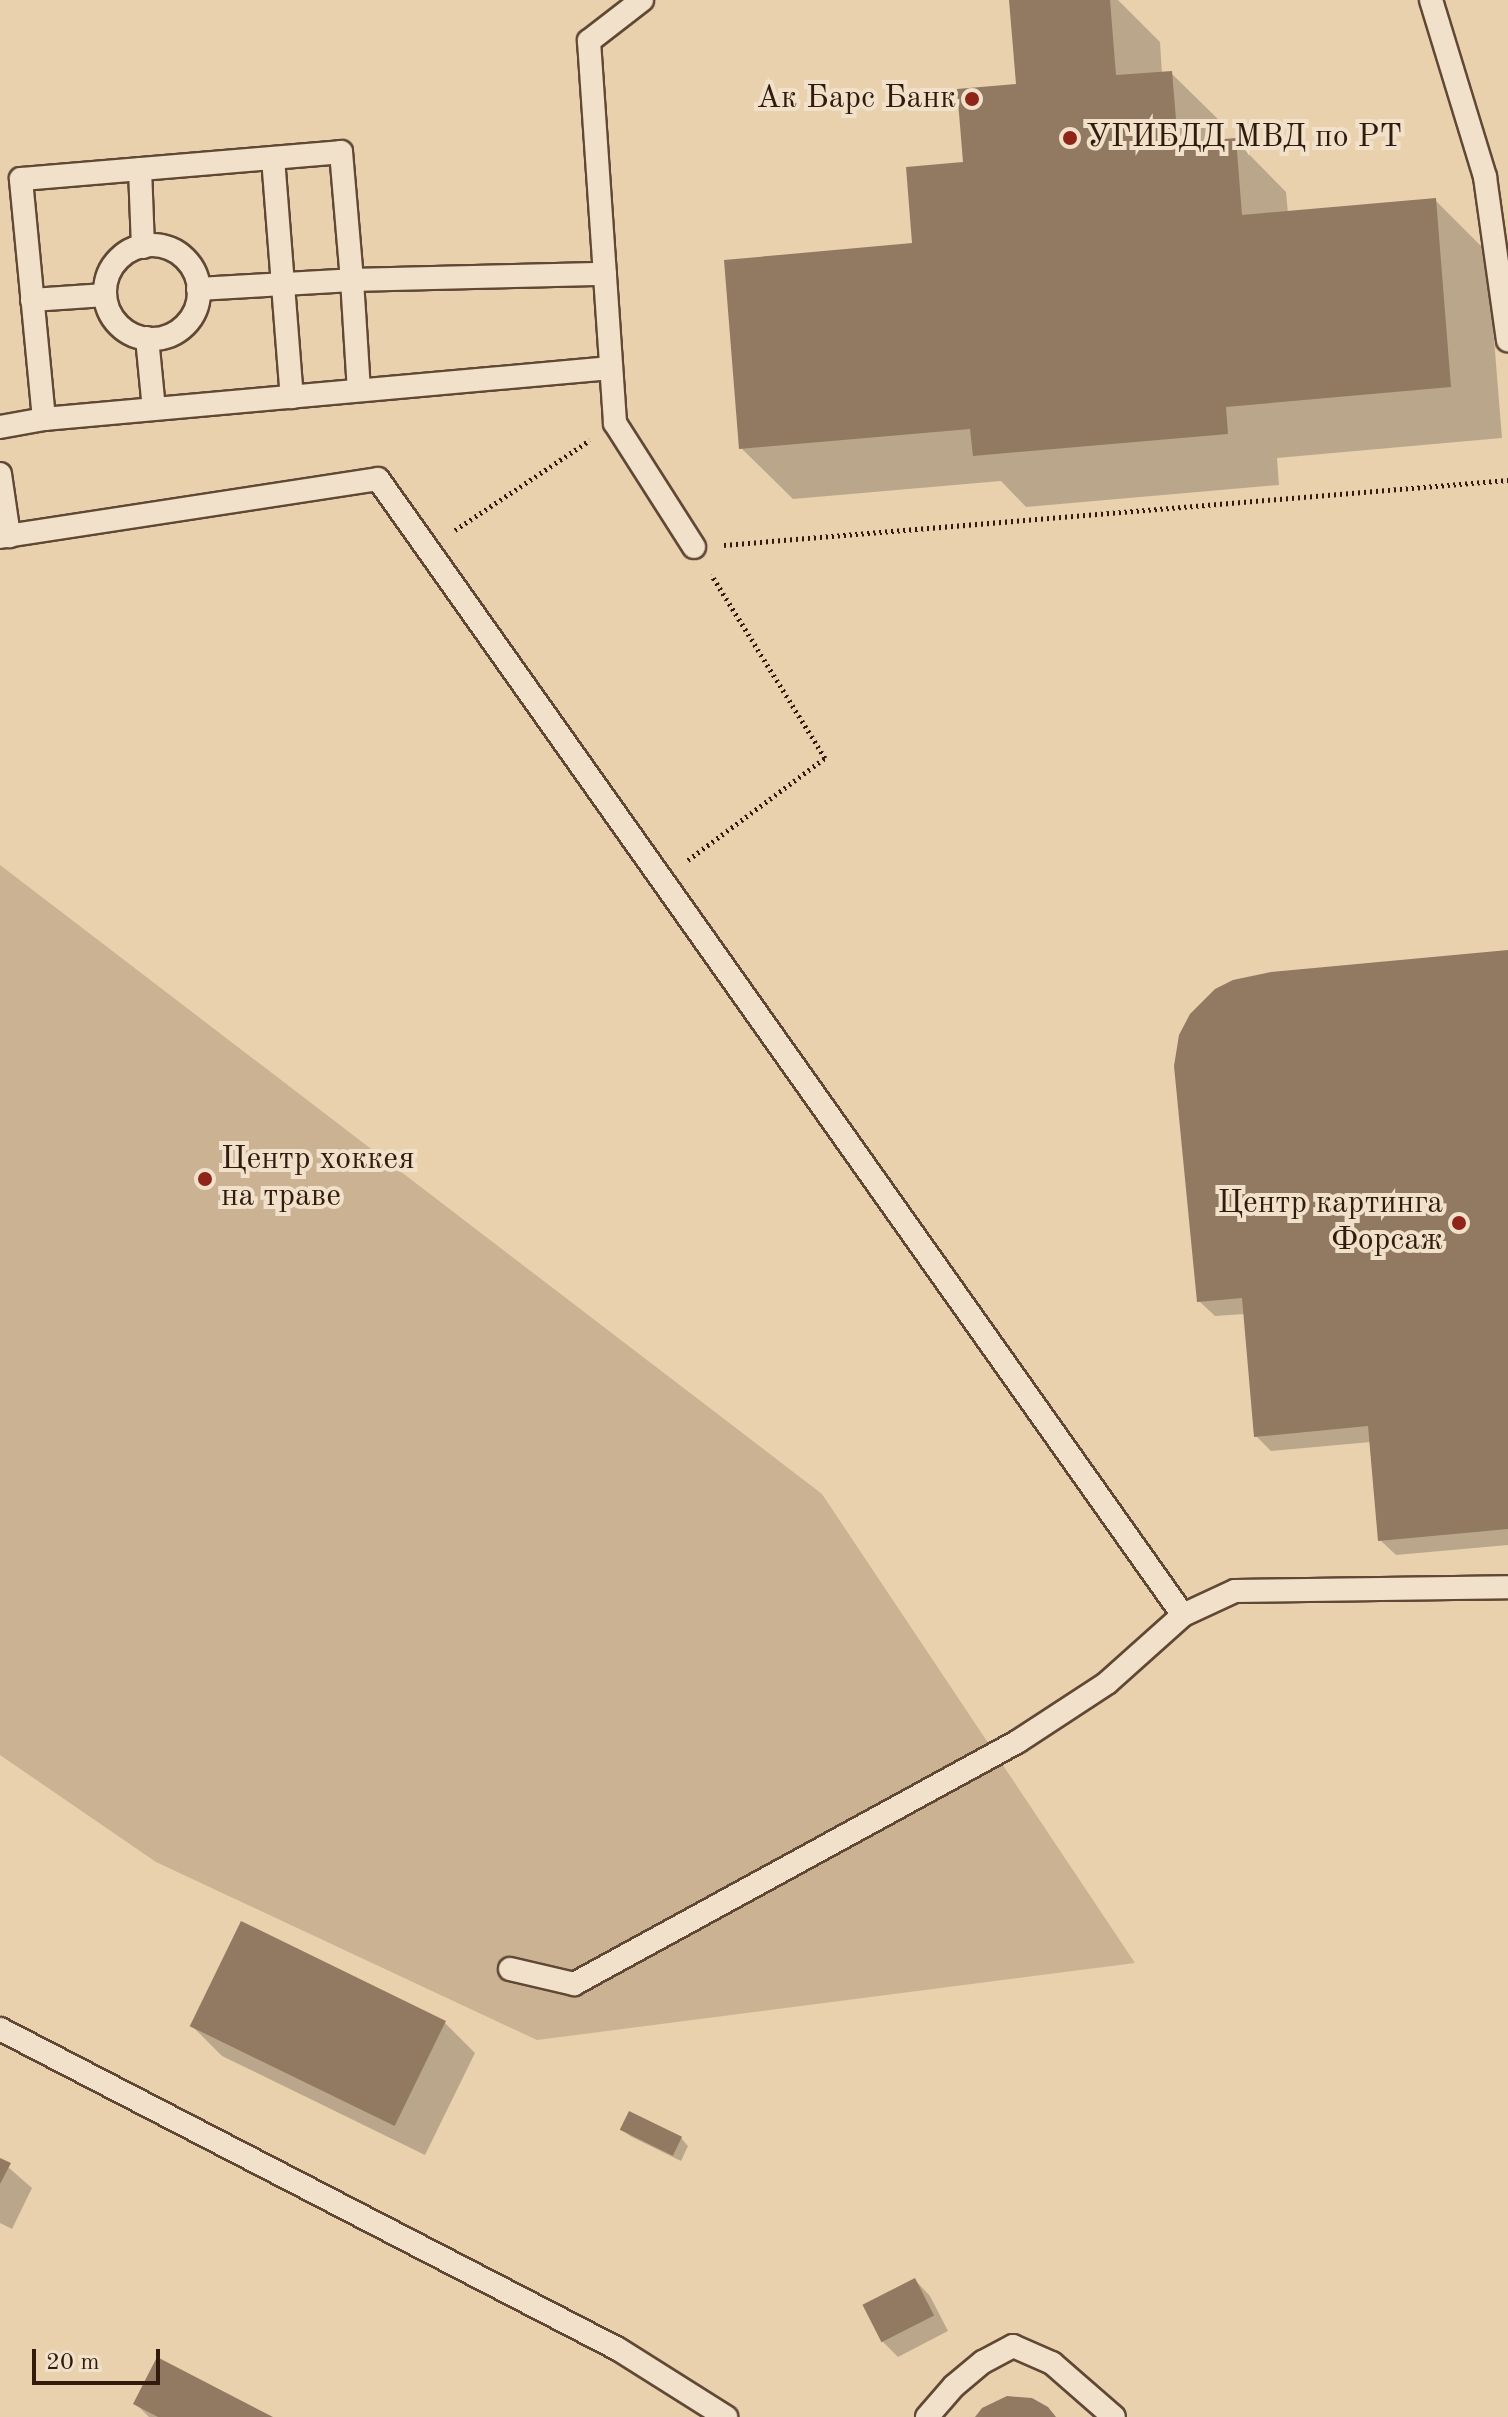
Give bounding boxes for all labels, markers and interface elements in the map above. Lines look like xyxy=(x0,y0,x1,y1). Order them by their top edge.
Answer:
place label: Ак Барс Банк xyxy=(757,80,956,118)
marker: Ак Барс Банк xyxy=(963,90,981,108)
place label: УГИБДД МВД по РТ xyxy=(1086,119,1402,157)
marker: УГИБДД МВД по РТ xyxy=(1061,129,1079,147)
place label: Центр хоккея на траве xyxy=(221,1142,415,1217)
marker: Центр хоккея на траве xyxy=(196,1170,214,1188)
place label: Центр картинга Форсаж xyxy=(1217,1186,1443,1261)
marker: Центр картинга Форсаж xyxy=(1450,1214,1468,1232)
scale bar xyxy=(36,2333,164,2383)
text: 20 m xyxy=(46,2351,100,2375)

